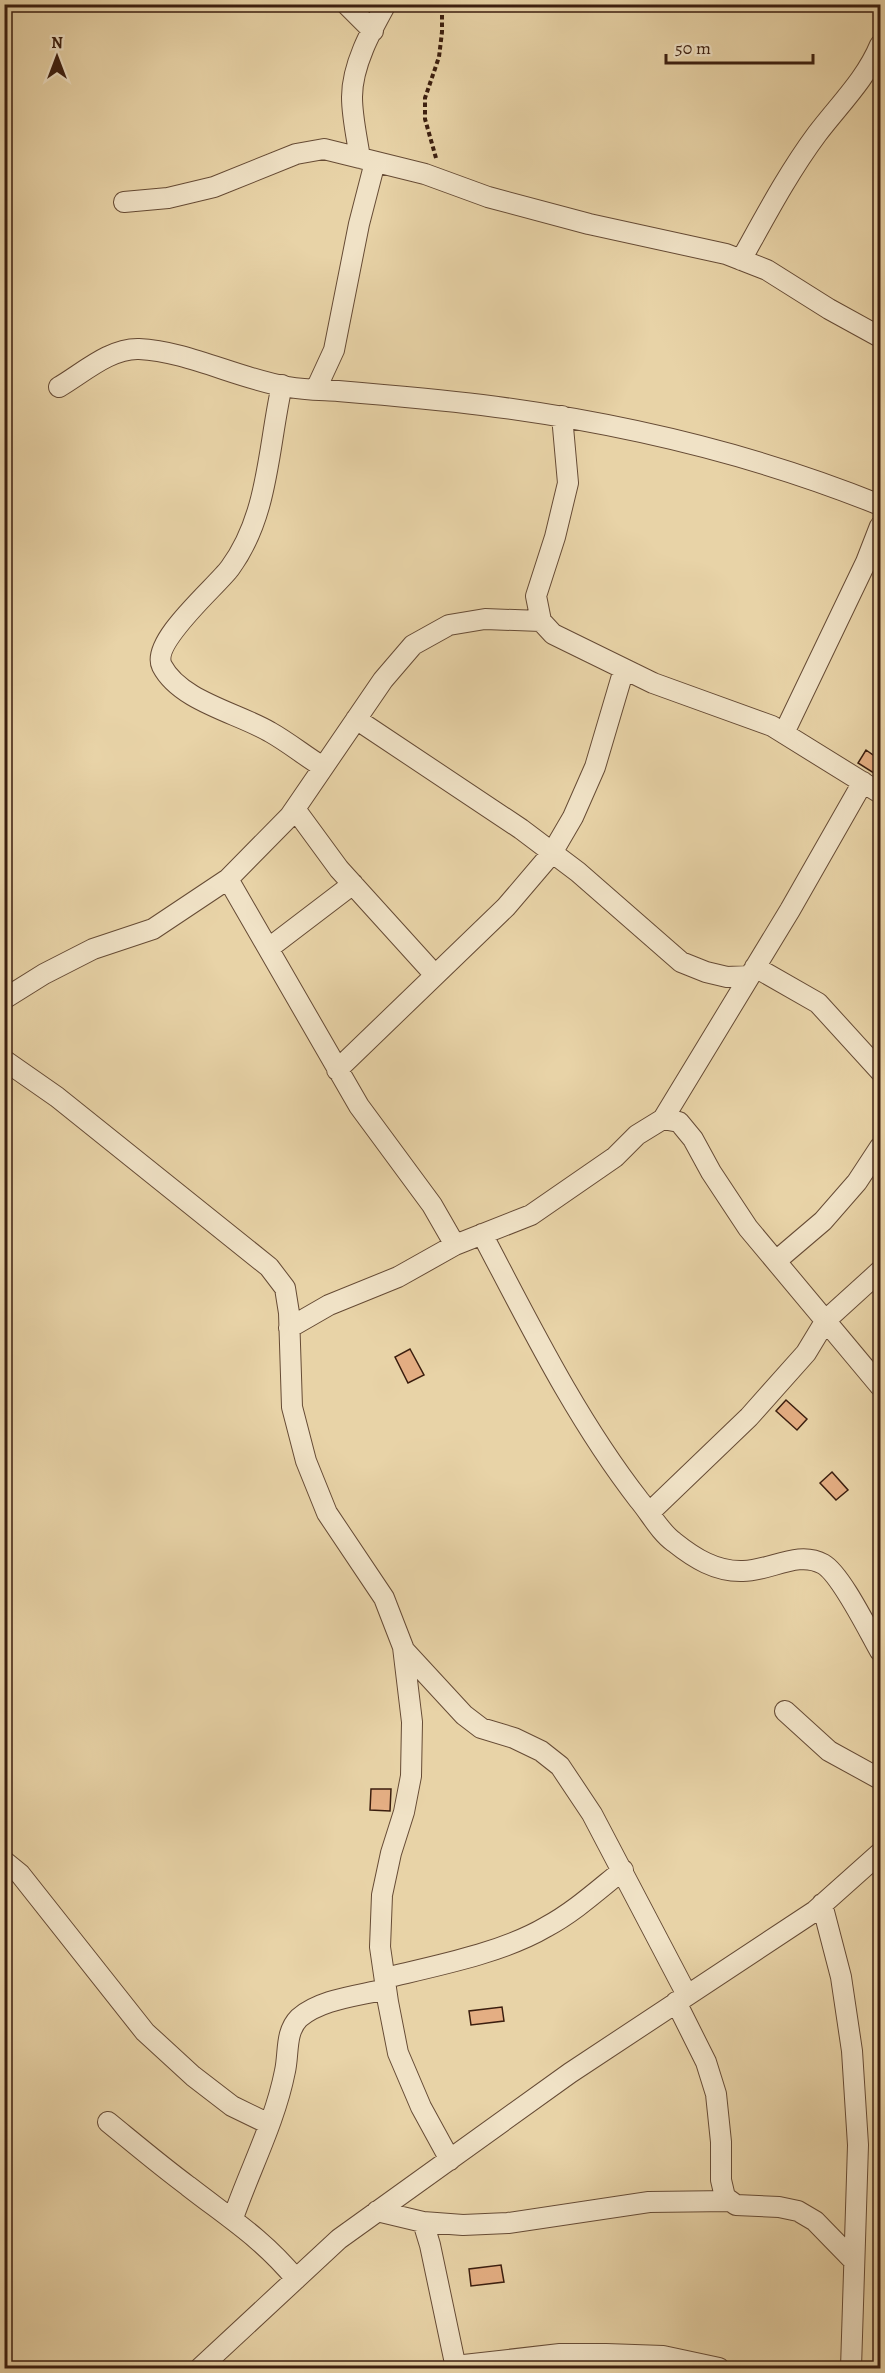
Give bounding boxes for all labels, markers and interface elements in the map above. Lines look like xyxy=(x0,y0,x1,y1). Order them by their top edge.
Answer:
north arrow xyxy=(27,27,87,87)
scale bar xyxy=(666,27,813,65)
text: N xyxy=(51,32,63,54)
text: 50 m xyxy=(675,36,711,60)

